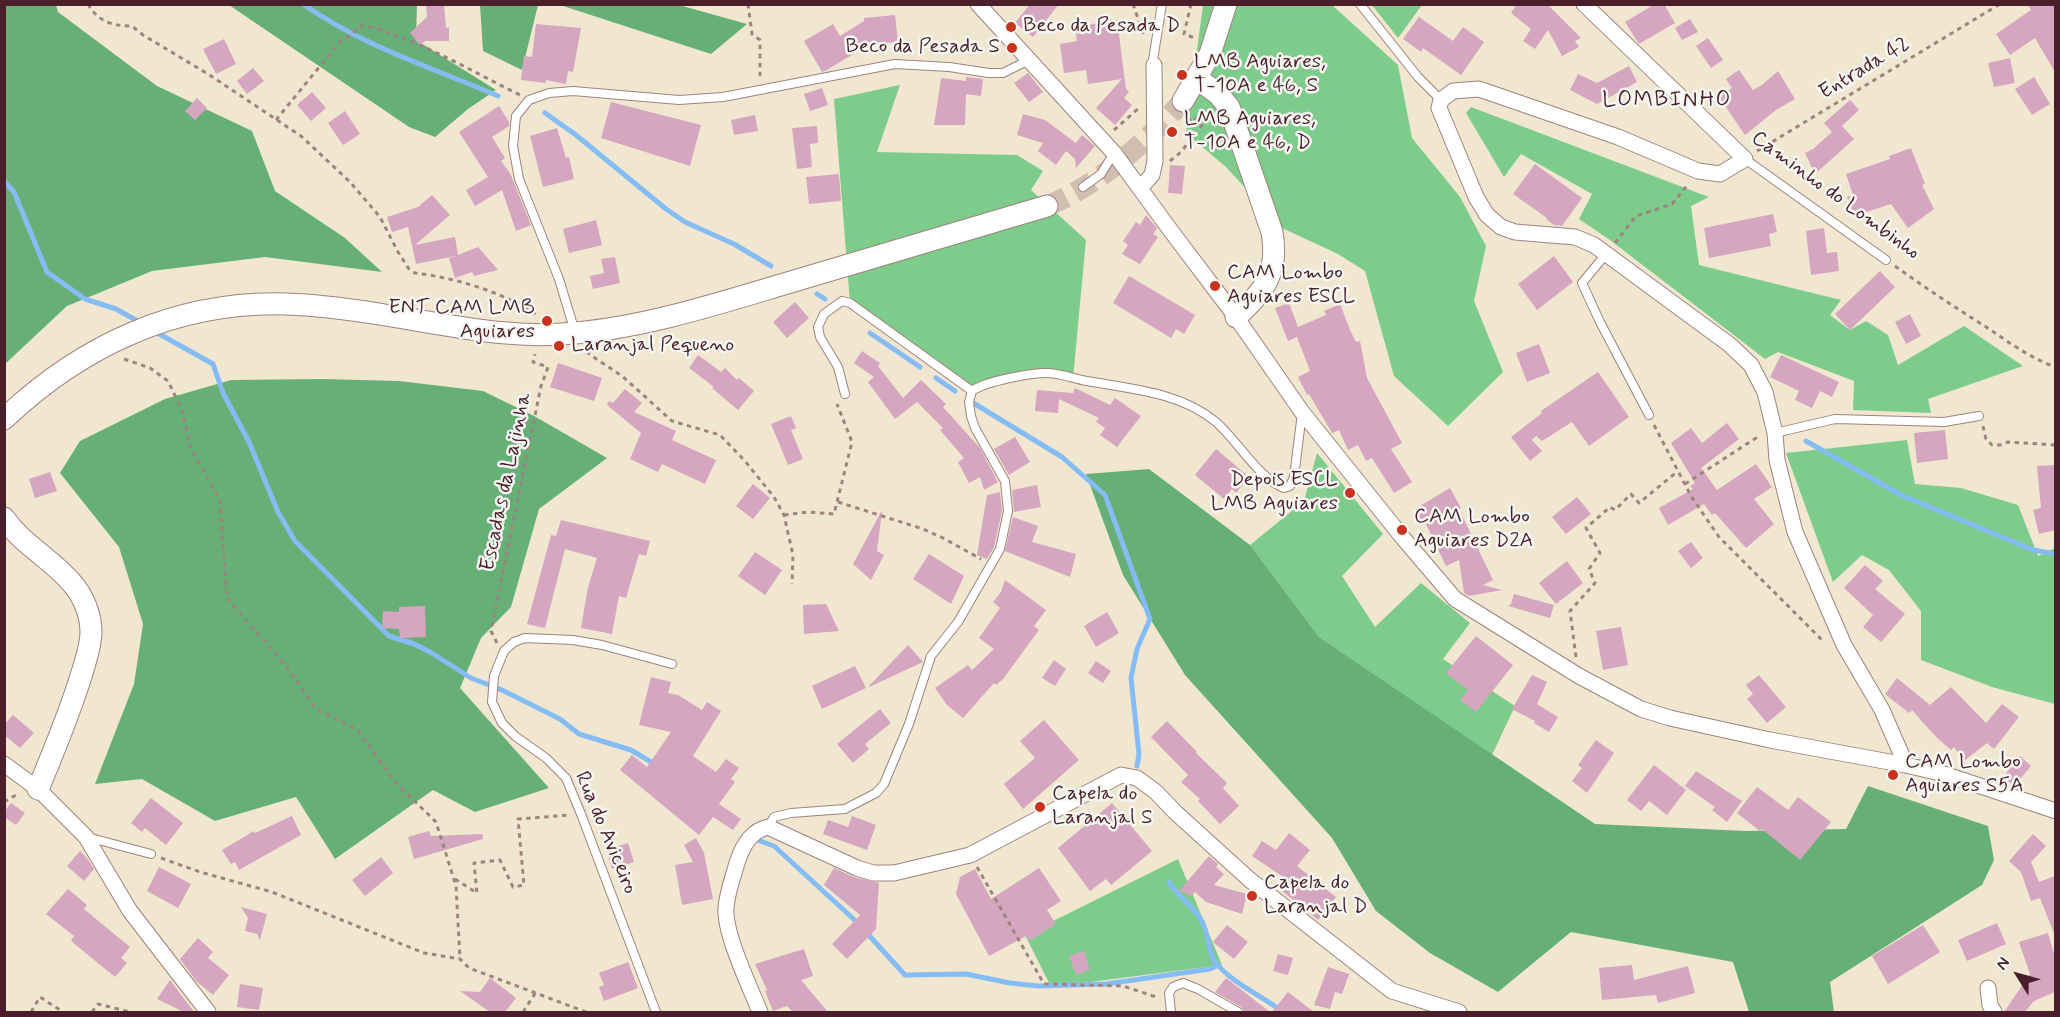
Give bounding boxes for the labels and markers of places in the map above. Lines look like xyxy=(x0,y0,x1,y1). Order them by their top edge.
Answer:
place label: Beco da Pesada D xyxy=(1023,14,1180,40)
marker: Beco da Pesada D xyxy=(1004,20,1018,34)
place label: Beco da Pesada S xyxy=(846,35,1000,61)
marker: Beco da Pesada S xyxy=(1005,41,1019,55)
place label: LMB Aguiares, T-10A e 46, S xyxy=(1194,50,1326,100)
marker: LMB Aguiares, T-10A e 46, S xyxy=(1175,68,1189,82)
place label: LMB Aguiares, T-10A e 46, D xyxy=(1184,107,1316,157)
marker: LMB Aguiares, T-10A e 46, D xyxy=(1165,125,1179,139)
place label: CAM Lombo Aguiares ESCL xyxy=(1227,261,1355,311)
marker: CAM Lombo Aguiares ESCL xyxy=(1208,279,1222,293)
place label: ENT CAM LMB Aguiares xyxy=(389,296,535,346)
marker: ENT CAM LMB Aguiares xyxy=(540,314,554,328)
place label: Laranjal Pequeno xyxy=(571,333,734,359)
marker: Laranjal Pequeno xyxy=(552,339,566,353)
place label: Depois ESCL LMB Aguiares xyxy=(1211,468,1338,518)
marker: Depois ESCL LMB Aguiares xyxy=(1343,486,1357,500)
place label: CAM Lombo Aguiares D2A xyxy=(1414,505,1533,555)
marker: CAM Lombo Aguiares D2A xyxy=(1395,523,1409,537)
place label: CAM Lombo Aguiares S5A xyxy=(1905,750,2024,800)
marker: CAM Lombo Aguiares S5A xyxy=(1886,768,1900,782)
place label: Capela do Laranjal S xyxy=(1052,782,1153,832)
marker: Capela do Laranjal S xyxy=(1033,800,1047,814)
place label: Capela do Laranjal D xyxy=(1264,871,1367,921)
marker: Capela do Laranjal D xyxy=(1245,889,1259,903)

